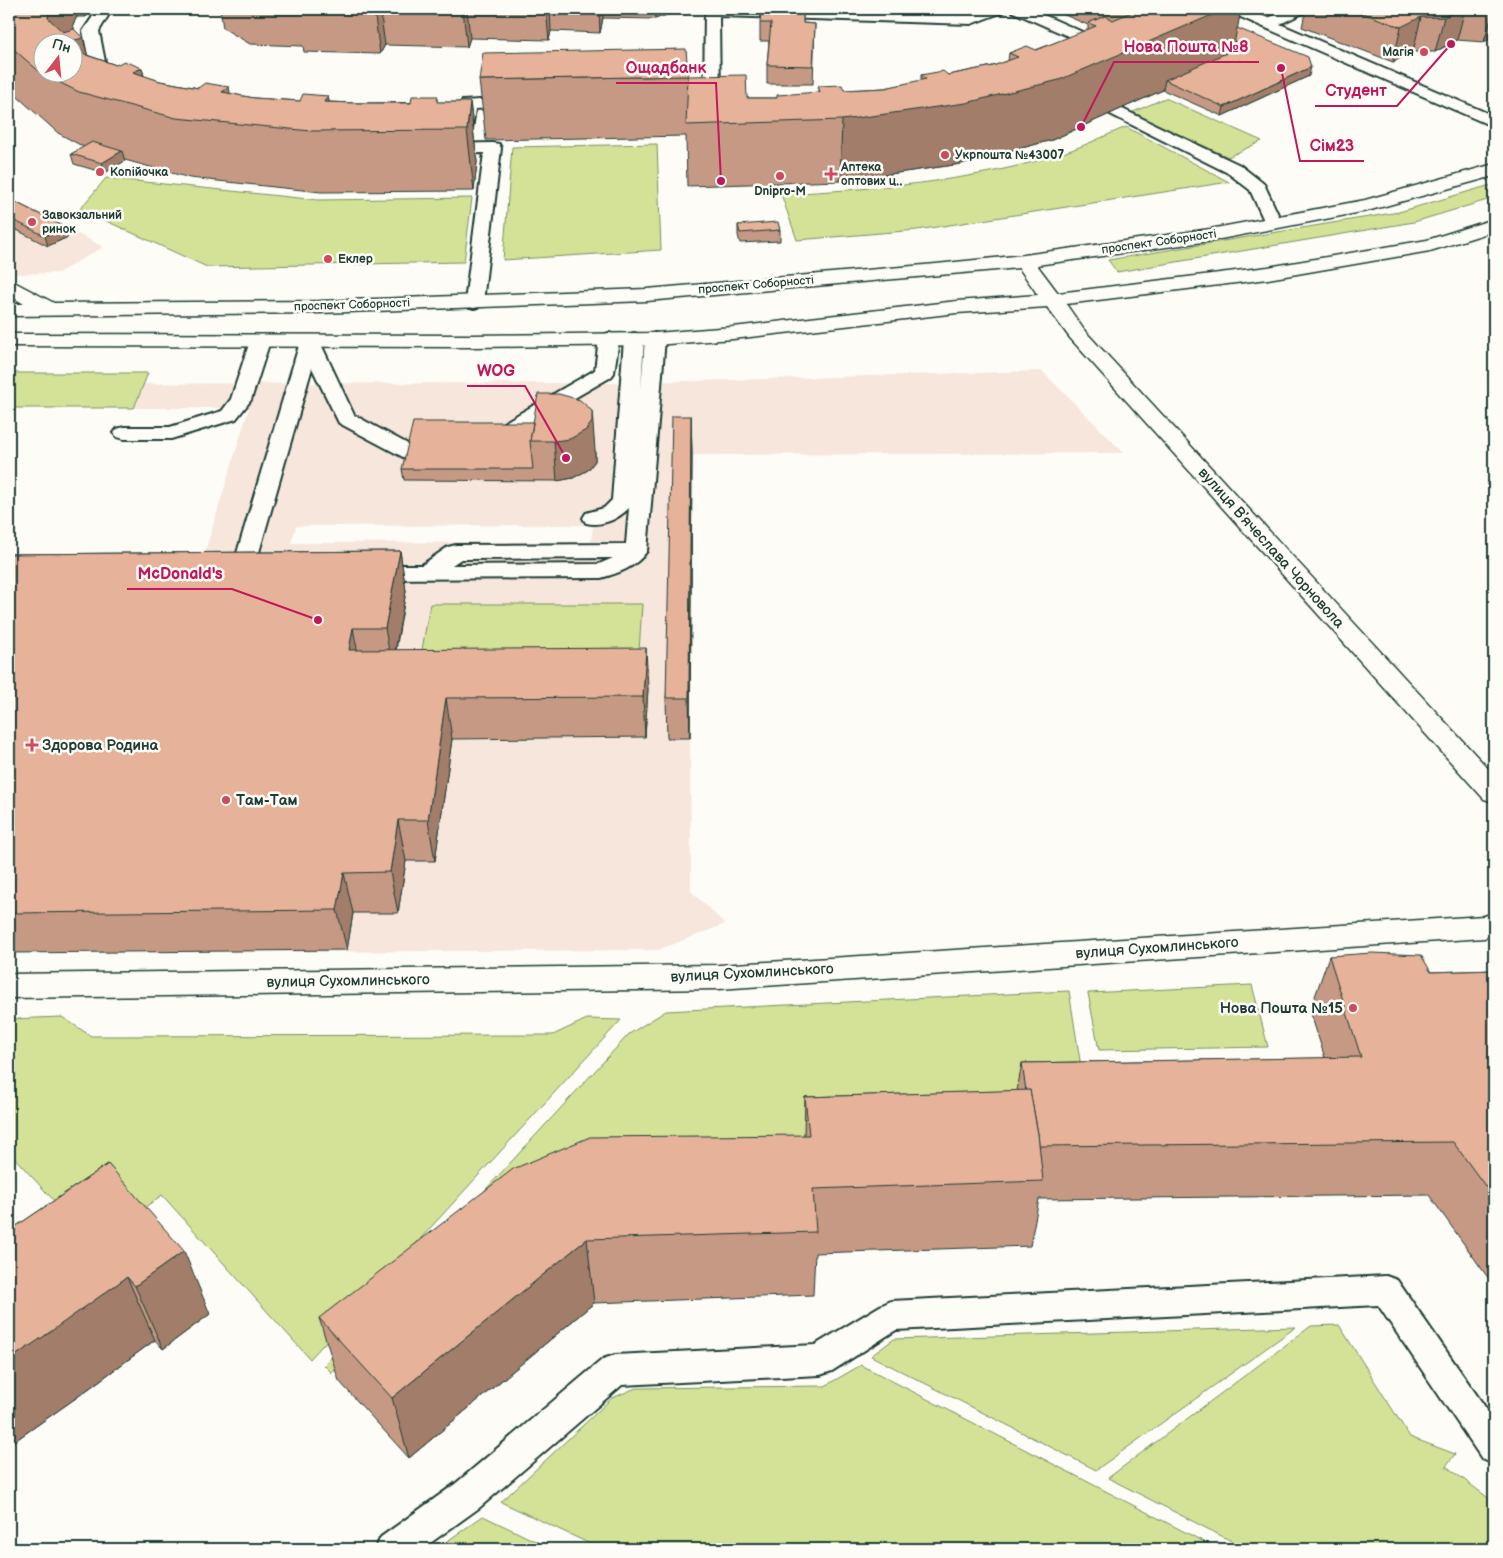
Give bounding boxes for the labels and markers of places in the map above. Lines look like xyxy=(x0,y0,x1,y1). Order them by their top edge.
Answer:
callout: Нова Пошта №8 xyxy=(1114,31,1259,62)
place label: Магія xyxy=(1382,45,1414,60)
marker: Магія xyxy=(1418,46,1430,58)
callout: Ощадбанк xyxy=(616,52,716,83)
callout: Студент xyxy=(1315,75,1397,106)
callout: Сім23 xyxy=(1300,130,1364,161)
place label: Укрпошта №43007 xyxy=(955,148,1064,163)
marker: Укрпошта №43007 xyxy=(939,149,951,161)
place label: Аптека оптових ц‥ xyxy=(840,160,902,189)
place label: Копійочка xyxy=(110,165,169,180)
marker: Копійочка xyxy=(94,166,106,178)
marker: Аптека оптових ц‥ xyxy=(825,168,837,180)
marker: Dnipro-M xyxy=(774,170,786,182)
place label: Dnipro-M xyxy=(754,184,806,199)
place label: Завокзальний ринок xyxy=(42,208,122,237)
marker: Завокзальний ринок xyxy=(26,216,38,228)
place label: Еклер xyxy=(338,252,373,267)
marker: Еклер xyxy=(322,253,334,265)
callout: WOG xyxy=(467,355,525,386)
callout: McDonald's xyxy=(127,558,232,589)
place label: Здорова Родина xyxy=(42,736,159,755)
marker: Здорова Родина xyxy=(26,739,38,751)
place label: Там-Там xyxy=(236,791,298,810)
marker: Там-Там xyxy=(220,794,232,806)
place label: Нова Пошта №15 xyxy=(1220,999,1343,1018)
marker: Нова Пошта №15 xyxy=(1347,1002,1359,1014)

